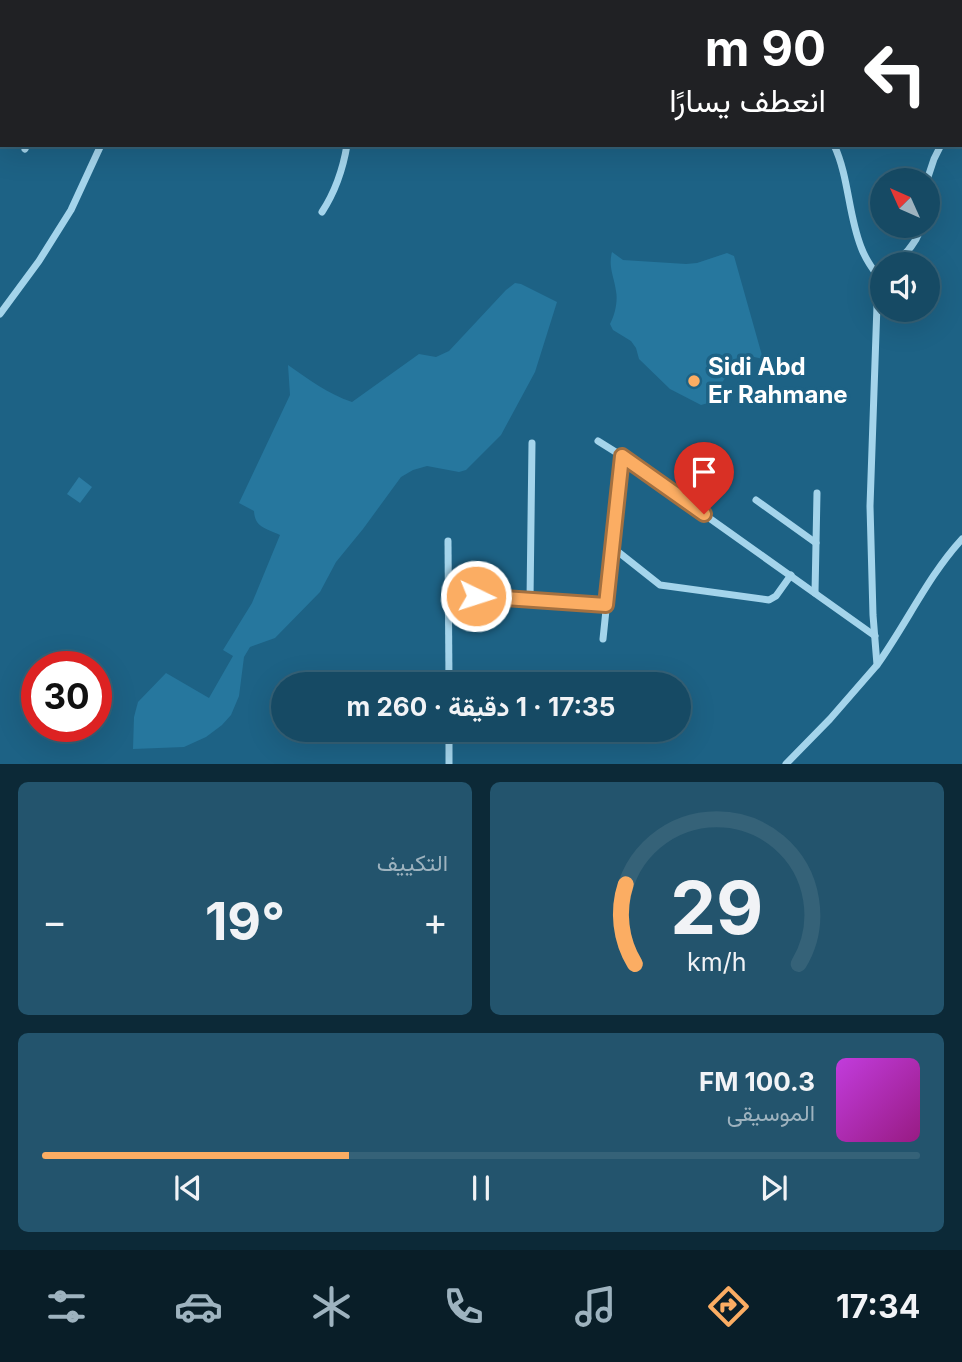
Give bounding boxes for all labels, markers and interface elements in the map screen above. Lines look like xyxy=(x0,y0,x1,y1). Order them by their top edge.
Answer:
text: 90 m xyxy=(705,19,826,78)
icon: left xyxy=(850,28,941,119)
text: انعطف يسارًا xyxy=(669,81,826,120)
north arrow xyxy=(870,168,940,238)
map controls xyxy=(870,168,940,322)
button: sound xyxy=(870,252,940,322)
place label: Sidi Abd Er Rahmane xyxy=(708,352,848,409)
marker: Sidi Abd Er Rahmane xyxy=(686,373,702,389)
pin xyxy=(674,442,734,514)
icon: arrive xyxy=(685,453,723,491)
position arrow xyxy=(439,559,513,633)
speed limit sign: 30 xyxy=(21,651,112,742)
text: 17:35 · 1 دقيقة · 260 m xyxy=(347,691,615,722)
text: التكييف xyxy=(377,849,448,877)
text: 29 xyxy=(670,864,764,953)
text: 19° xyxy=(205,890,285,953)
text: − xyxy=(42,898,67,944)
text: + xyxy=(423,898,448,944)
text: km/h xyxy=(687,947,747,977)
text: 100.3 FM xyxy=(699,1066,815,1097)
text: الموسيقى xyxy=(727,1099,815,1127)
icon: previous xyxy=(169,1169,207,1207)
icon: pause xyxy=(462,1169,500,1207)
icon: next xyxy=(755,1169,793,1207)
icon: filters xyxy=(42,1282,91,1331)
icon: car xyxy=(174,1282,223,1331)
icon: climate xyxy=(307,1282,356,1331)
icon: phone xyxy=(439,1282,488,1331)
icon: music xyxy=(571,1282,620,1331)
icon: directions xyxy=(704,1282,753,1331)
text: 17:34 xyxy=(836,1287,920,1326)

